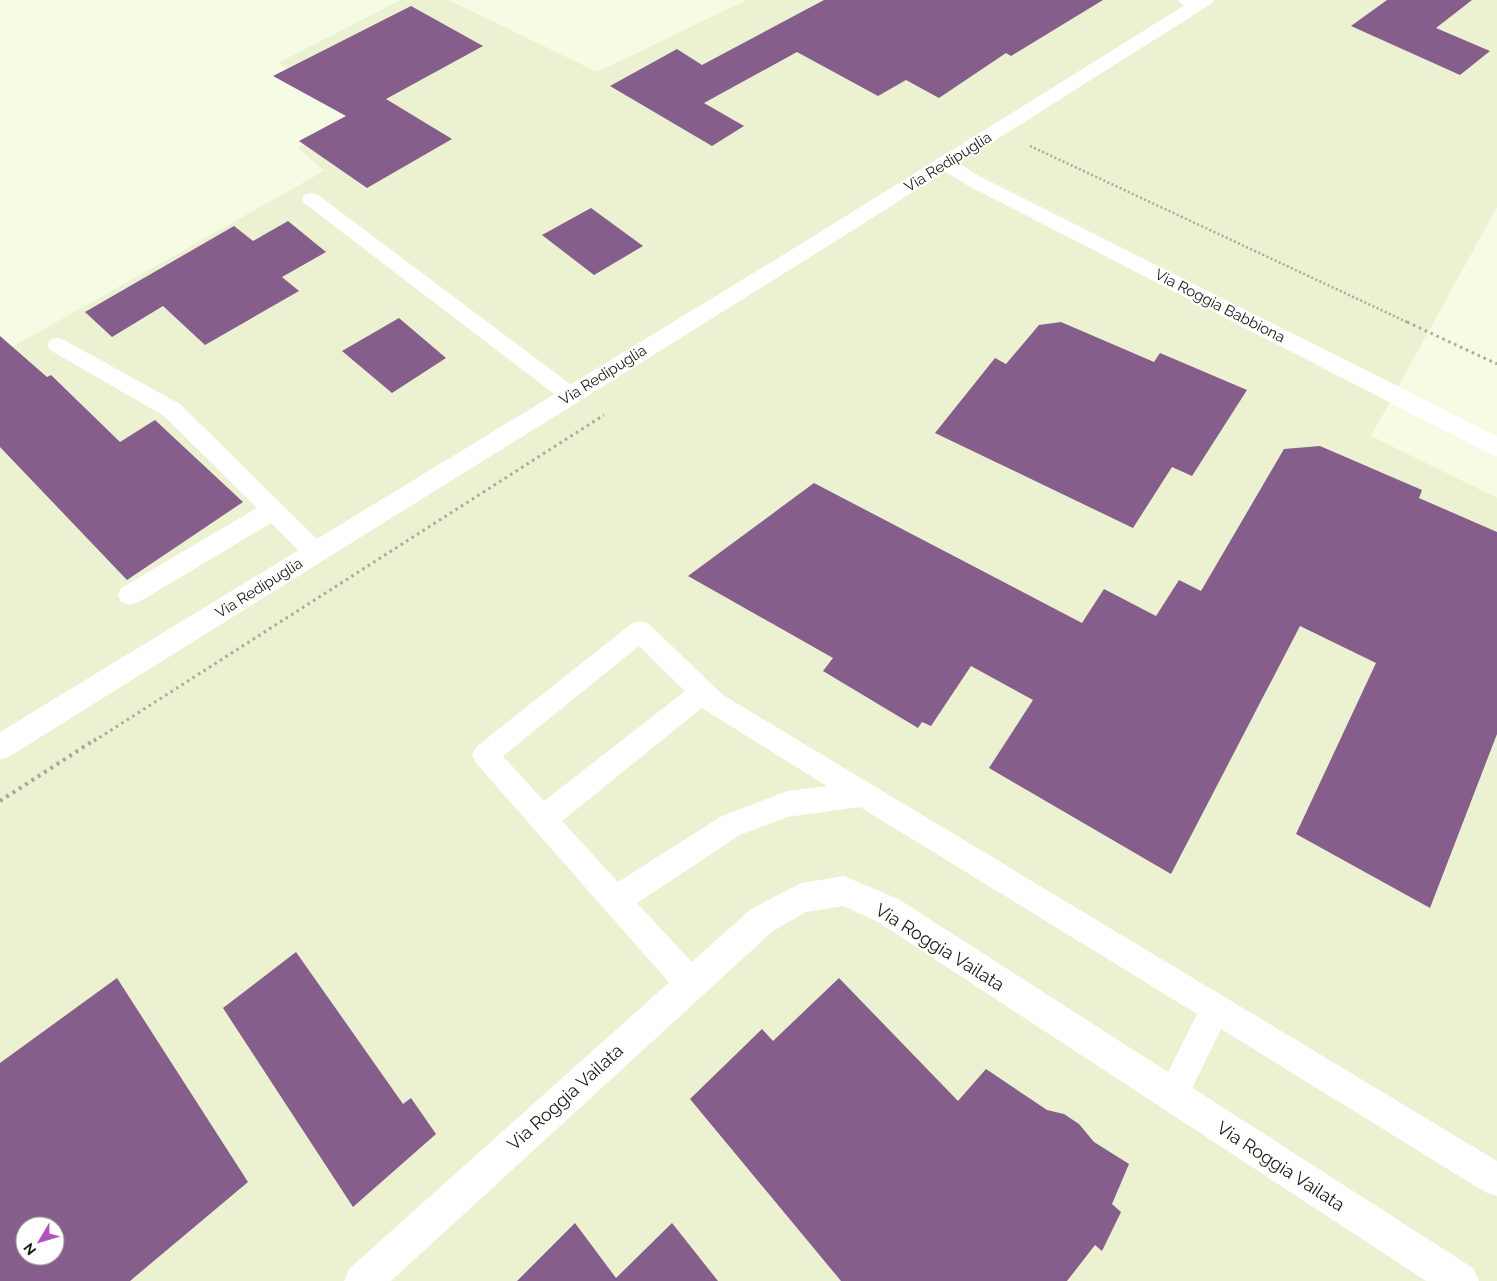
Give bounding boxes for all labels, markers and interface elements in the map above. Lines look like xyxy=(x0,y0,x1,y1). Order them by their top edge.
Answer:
street label: Via Redipuglia xyxy=(901,128,995,196)
street label: Via Roggia Babbiona xyxy=(1152,265,1288,347)
street label: Via Redipuglia xyxy=(556,341,650,409)
street label: Via Redipuglia xyxy=(212,554,306,622)
street label: Via Roggia Vailata xyxy=(872,899,1008,995)
street label: Via Roggia Vailata xyxy=(503,1040,627,1154)
street label: Via Roggia Vailata xyxy=(1213,1117,1349,1215)
north arrow xyxy=(15,1216,65,1266)
text: N xyxy=(20,1240,39,1258)

